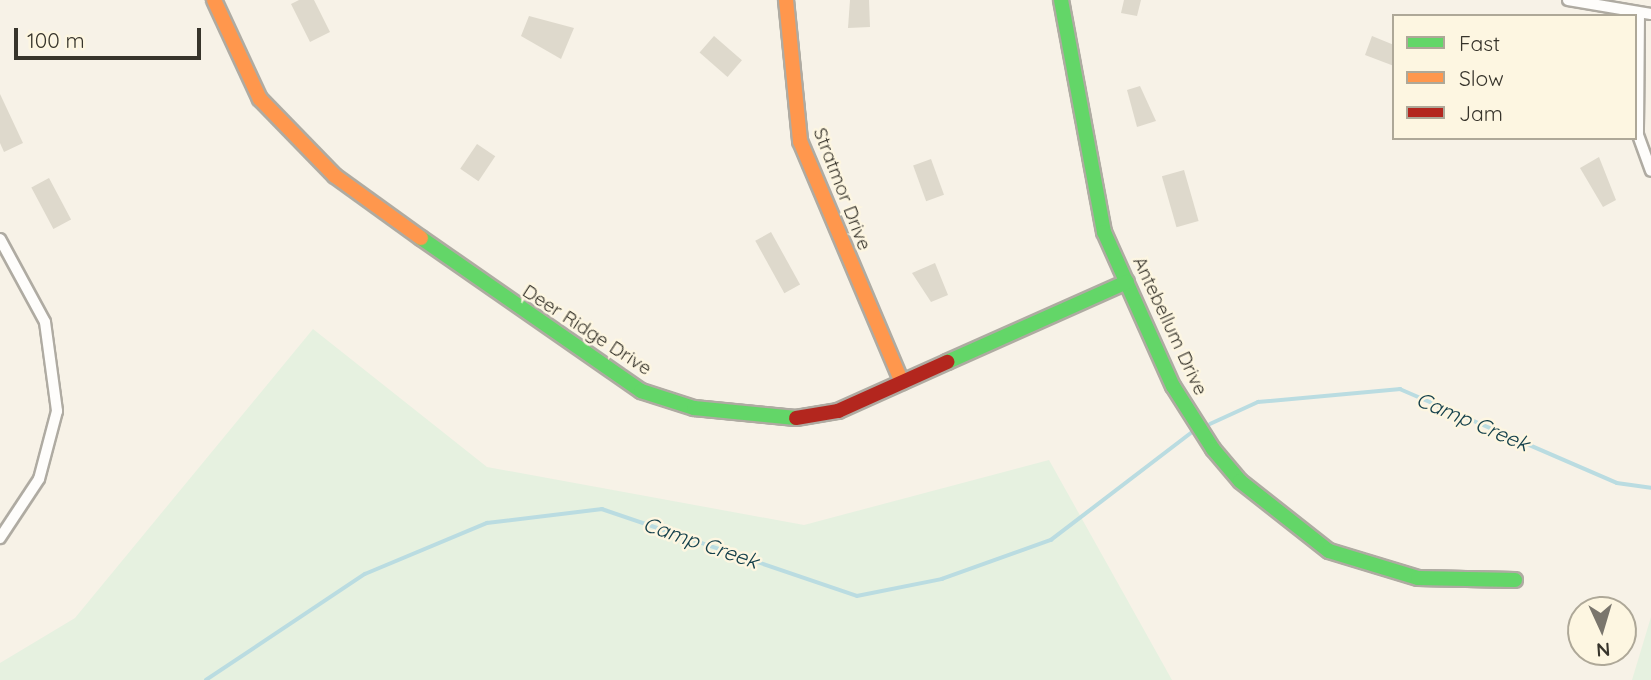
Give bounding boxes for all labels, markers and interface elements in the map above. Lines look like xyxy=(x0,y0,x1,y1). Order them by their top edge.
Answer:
scale bar xyxy=(18,14,205,58)
legend xyxy=(1392,14,1637,140)
text: 100 m xyxy=(27,27,85,53)
text: Fast xyxy=(1459,30,1500,56)
text: Slow xyxy=(1459,65,1504,91)
text: Jam xyxy=(1459,100,1503,126)
street label: Stratmor Drive xyxy=(808,125,876,253)
street label: Antebellum Drive xyxy=(1128,253,1212,399)
street label: Deer Ridge Drive xyxy=(518,280,656,380)
water label: Camp Creek xyxy=(1413,386,1533,456)
water label: Camp Creek xyxy=(640,510,762,574)
north arrow xyxy=(1567,596,1637,666)
text: N xyxy=(1596,637,1611,662)

